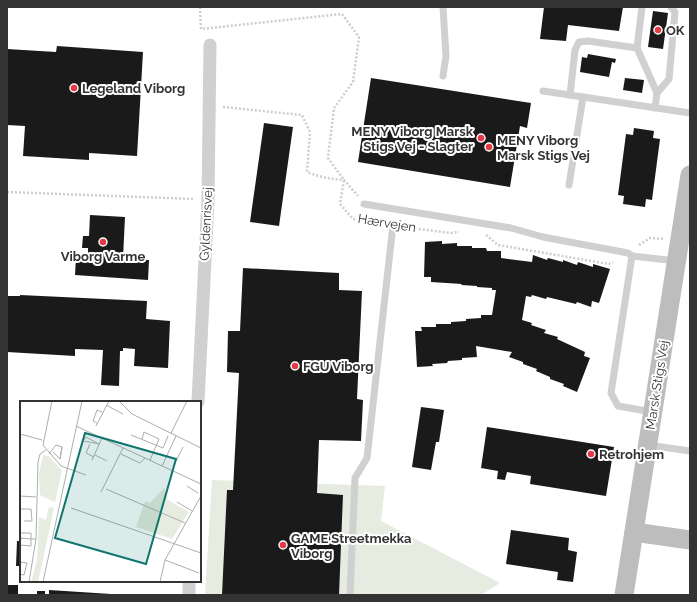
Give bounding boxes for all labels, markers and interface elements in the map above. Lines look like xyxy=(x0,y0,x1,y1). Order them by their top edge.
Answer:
place label: OK xyxy=(666,23,685,38)
marker: OK xyxy=(653,25,663,35)
place label: Legeland Viborg xyxy=(82,81,185,96)
marker: Legeland Viborg xyxy=(69,83,79,93)
place label: MENY Viborg Marsk Stigs Vej - Slagter xyxy=(351,124,474,154)
marker: MENY Viborg Marsk Stigs Vej - Slagter xyxy=(476,133,486,143)
place label: MENY Viborg Marsk Stigs Vej xyxy=(497,133,590,163)
marker: MENY Viborg Marsk Stigs Vej xyxy=(484,142,494,152)
street label: Gyldenrisvej xyxy=(197,187,215,261)
street label: Hærvejen xyxy=(357,211,417,235)
marker: Viborg Varme xyxy=(98,237,108,247)
place label: Viborg Varme xyxy=(61,249,145,264)
street label: Marsk Stigs Vej xyxy=(643,339,671,431)
place label: FGU Viborg xyxy=(303,359,374,374)
marker: FGU Viborg xyxy=(290,361,300,371)
inset map xyxy=(20,401,201,582)
place label: Retrohjem xyxy=(599,447,664,462)
marker: Retrohjem xyxy=(586,449,596,459)
place label: GAME Streetmekka Viborg xyxy=(291,531,412,561)
marker: GAME Streetmekka Viborg xyxy=(278,540,288,550)

